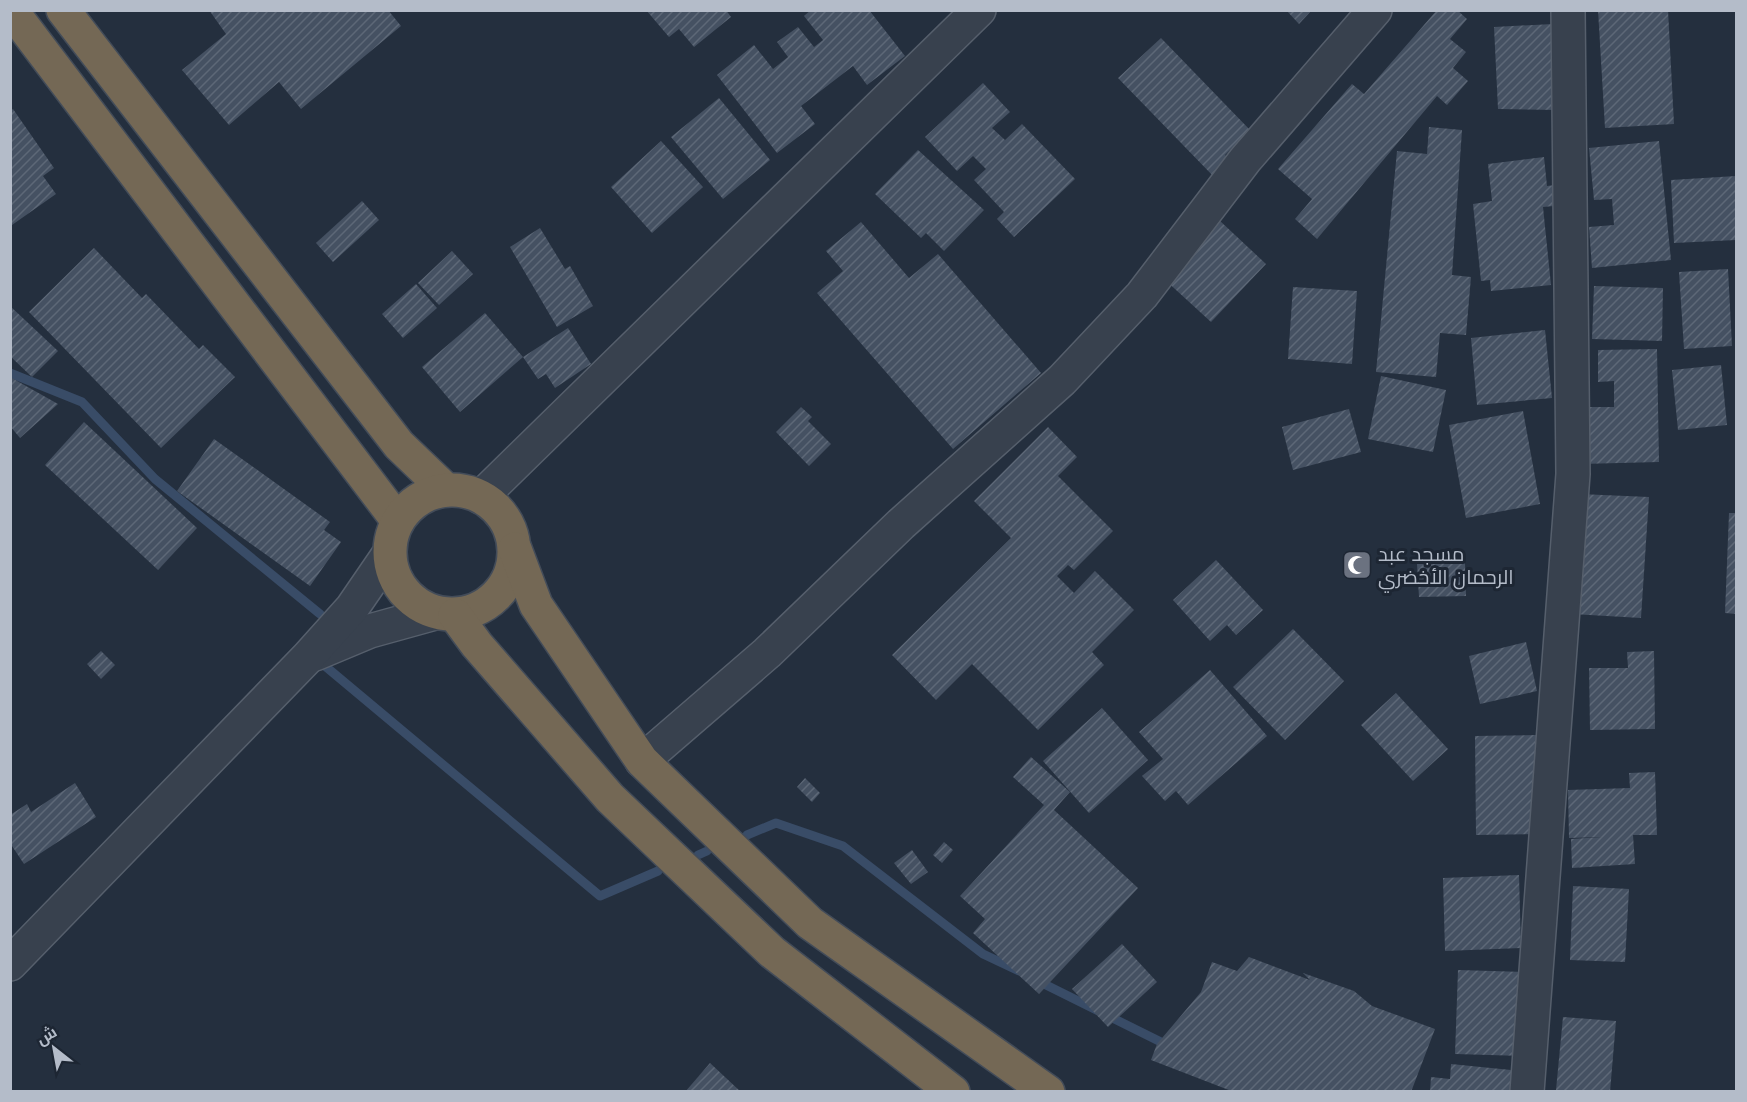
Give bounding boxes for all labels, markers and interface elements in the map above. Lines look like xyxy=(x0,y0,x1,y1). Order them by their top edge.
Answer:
place label: مسجد عبد الرحمان الأخضري xyxy=(1378,543,1514,593)
mosque icon: مسجد عبد الرحمان الأخضري xyxy=(1341,549,1373,581)
north arrow xyxy=(24,1018,84,1078)
text: ش xyxy=(33,1022,61,1050)

